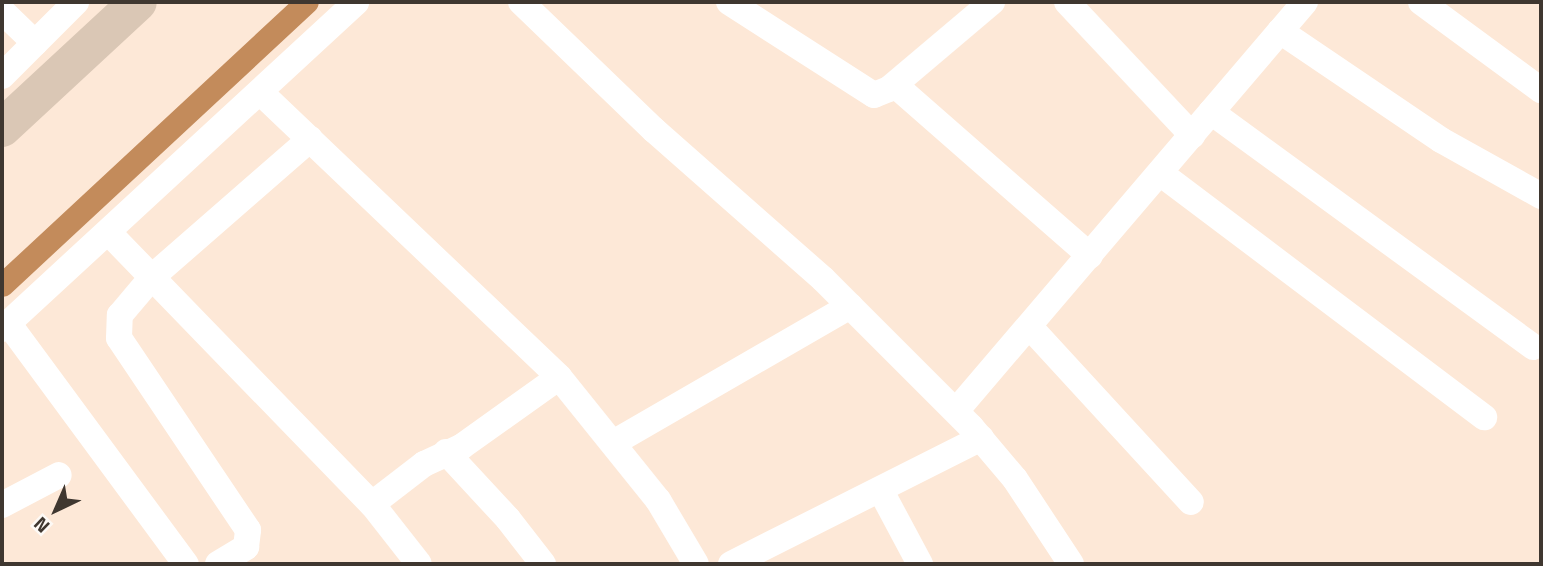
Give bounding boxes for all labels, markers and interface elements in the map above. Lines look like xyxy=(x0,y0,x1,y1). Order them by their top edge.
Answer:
north arrow xyxy=(21,475,91,545)
text: N xyxy=(26,510,56,540)

